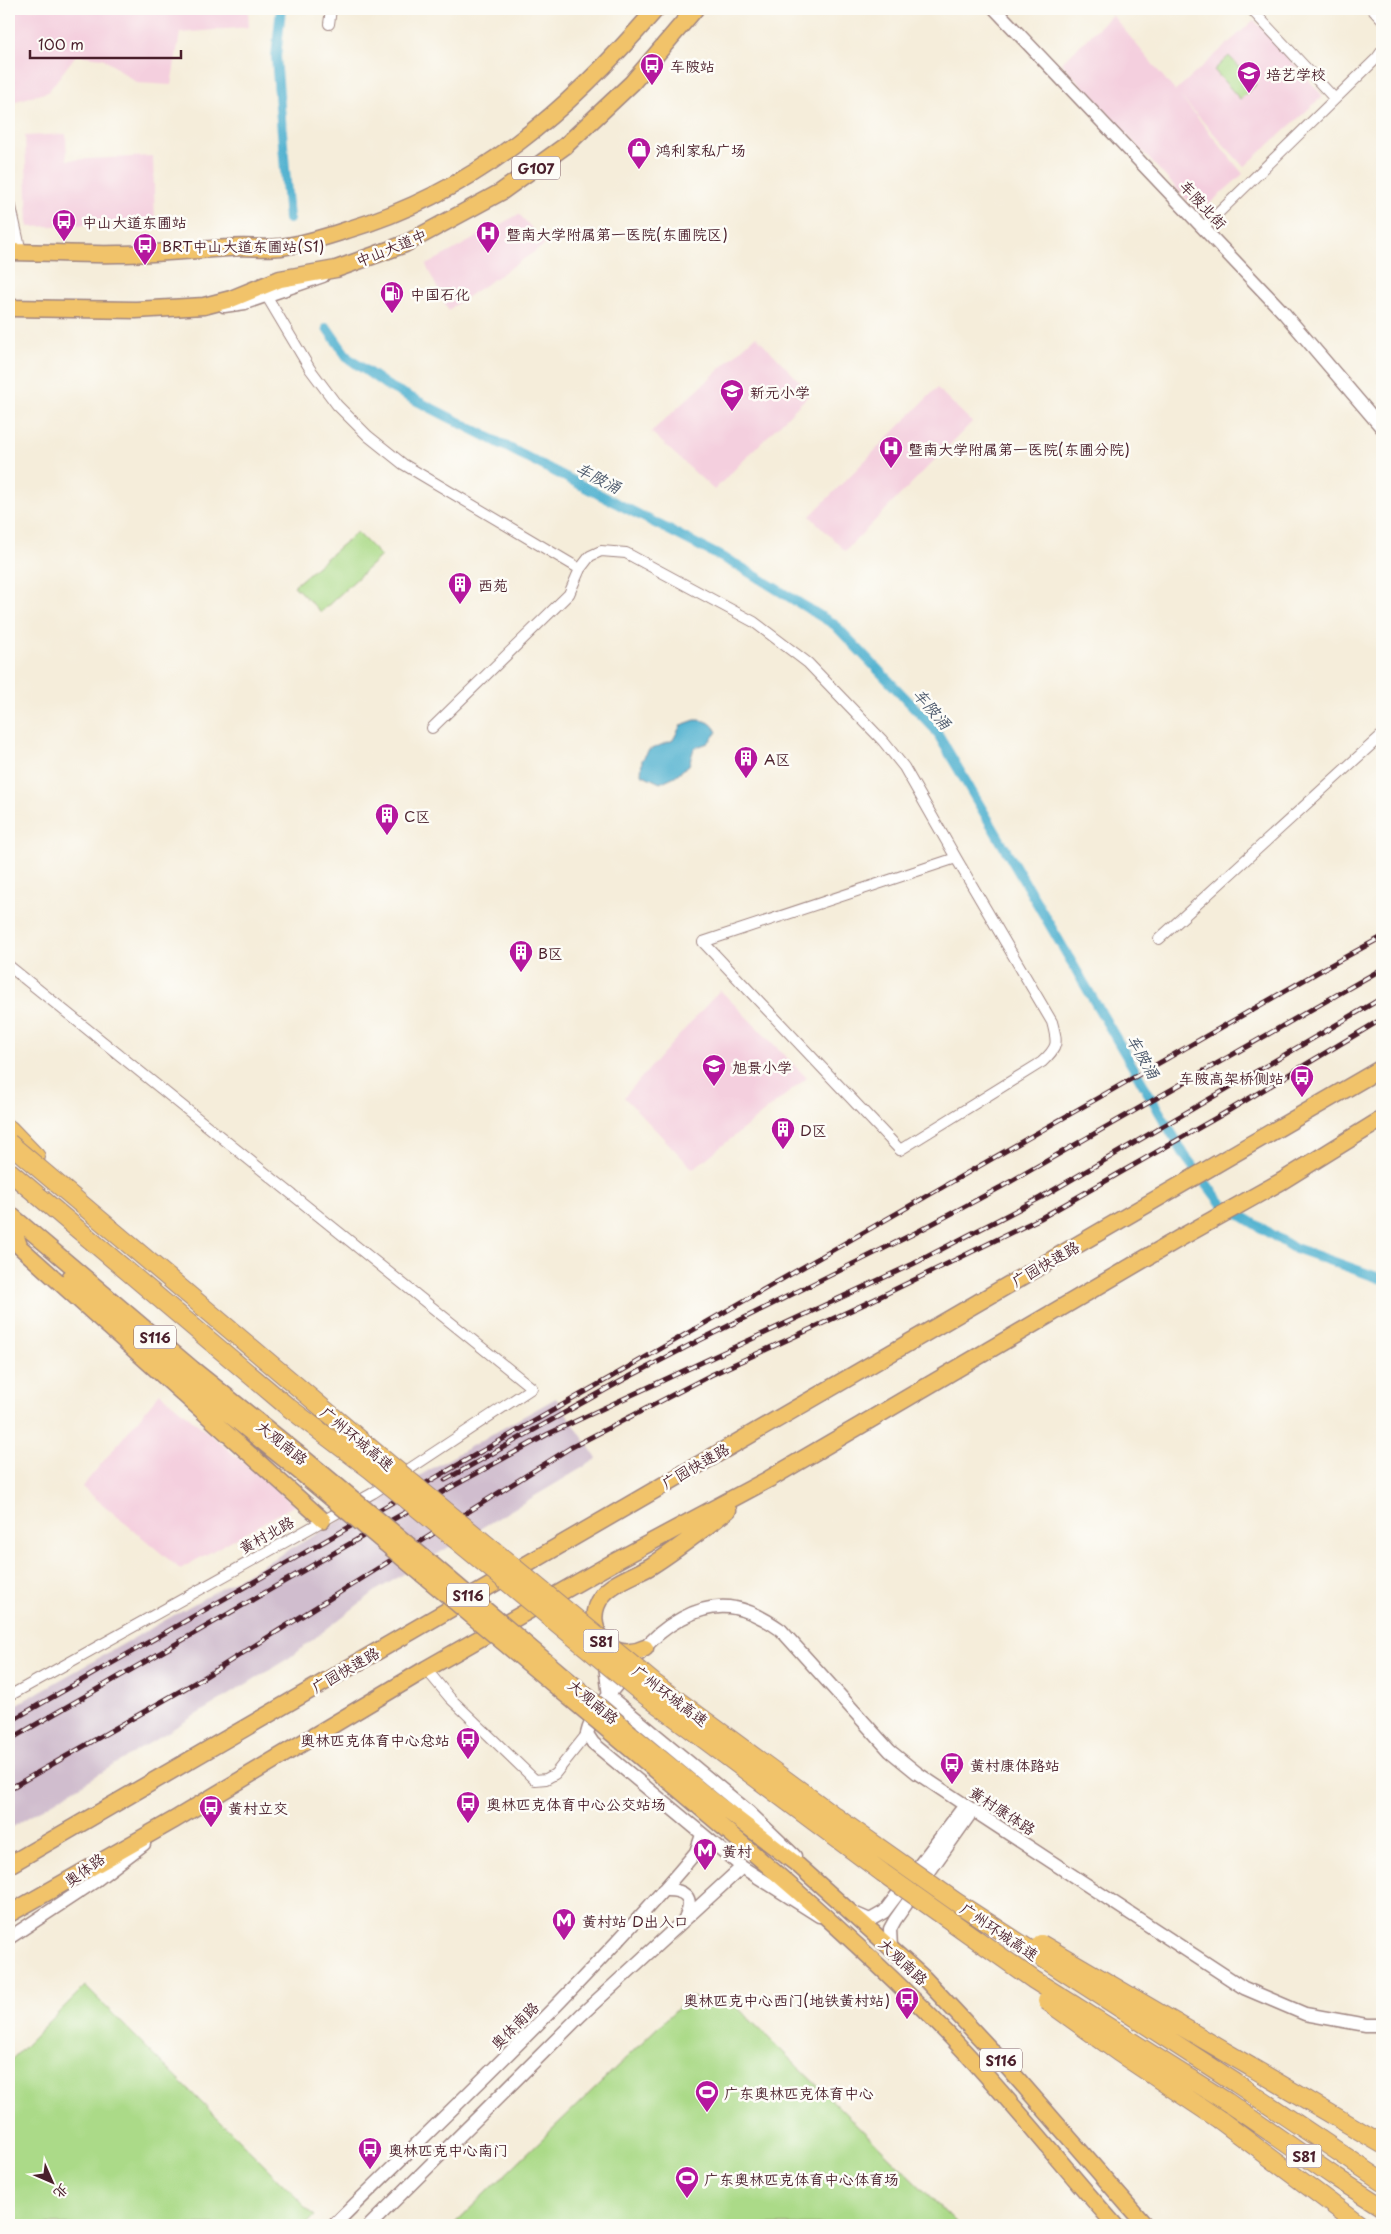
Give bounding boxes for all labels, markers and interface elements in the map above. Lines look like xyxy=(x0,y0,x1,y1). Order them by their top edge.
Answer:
scale bar xyxy=(30,28,181,60)
text: 100 m xyxy=(38,32,84,55)
bus stop icon: 车陂站 xyxy=(639,52,665,86)
place label: 车陂站 xyxy=(670,54,715,77)
school or university icon: 培艺学校 xyxy=(1236,60,1262,94)
place label: 培艺学校 xyxy=(1266,62,1326,85)
shop icon: 鸿利家私广场 xyxy=(626,136,652,170)
place label: 鸿利家私广场 xyxy=(656,138,746,161)
road number: G107 xyxy=(512,156,560,180)
street label: 车陂北街 xyxy=(1175,174,1233,234)
bus stop icon: 中山大道东圃站 xyxy=(51,208,77,242)
place label: 中山大道东圃站 xyxy=(82,210,187,233)
hospital icon: 暨南大学附属第一医院(东圃院区) xyxy=(475,220,501,254)
street label: 中山大道中 xyxy=(352,222,430,272)
place label: 暨南大学附属第一医院(东圃院区) xyxy=(506,222,728,245)
bus stop icon: BRT中山大道东圃站(S1) xyxy=(132,232,158,266)
place label: BRT中山大道东圃站(S1) xyxy=(162,234,324,257)
fuel station icon: 中国石化 xyxy=(379,280,405,314)
place label: 中国石化 xyxy=(410,282,470,305)
school or university icon: 新元小学 xyxy=(719,378,745,412)
place label: 新元小学 xyxy=(750,380,810,403)
hospital icon: 暨南大学附属第一医院(东圃分院) xyxy=(878,435,904,469)
place label: 暨南大学附属第一医院(东圃分院) xyxy=(908,437,1130,460)
water label: 车陂涌 xyxy=(572,455,627,499)
building icon: 西苑 xyxy=(447,571,473,605)
place label: 西苑 xyxy=(478,573,508,596)
water label: 车陂涌 xyxy=(908,682,958,735)
building icon: A区 xyxy=(733,745,759,779)
place label: A区 xyxy=(764,747,791,770)
building icon: C区 xyxy=(374,802,400,836)
place label: C区 xyxy=(404,804,431,827)
building icon: B区 xyxy=(508,939,534,973)
place label: B区 xyxy=(538,941,563,964)
water label: 车陂涌 xyxy=(1122,1029,1167,1084)
school or university icon: 旭景小学 xyxy=(701,1053,727,1087)
place label: 旭景小学 xyxy=(732,1055,792,1078)
bus stop icon: 车陂高架桥侧站 xyxy=(1289,1064,1315,1098)
place label: 车陂高架桥侧站 xyxy=(1179,1066,1284,1089)
building icon: D区 xyxy=(770,1116,796,1150)
place label: D区 xyxy=(800,1118,827,1141)
street label: 广园快速路 xyxy=(1007,1234,1083,1292)
road number: S116 xyxy=(134,1325,176,1348)
street label: 广州环城高速 xyxy=(316,1400,400,1476)
street label: 大观南路 xyxy=(252,1414,314,1470)
street label: 广园快速路 xyxy=(657,1436,733,1494)
street label: 黄村北路 xyxy=(234,1509,298,1559)
road number: S116 xyxy=(447,1584,489,1606)
road number: S81 xyxy=(584,1630,618,1652)
street label: 广园快速路 xyxy=(307,1640,383,1698)
street label: 广州环城高速 xyxy=(628,1659,714,1731)
street label: 大观南路 xyxy=(564,1673,624,1729)
bus stop icon: 奥林匹克体育中心总站 xyxy=(455,1726,481,1760)
place label: 奥林匹克体育中心总站 xyxy=(300,1728,450,1751)
bus stop icon: 黄村康体路站 xyxy=(939,1751,965,1785)
place label: 黄村康体路站 xyxy=(970,1753,1060,1776)
street label: 黄村康体路 xyxy=(965,1780,1041,1840)
bus stop icon: 奥林匹克体育中心公交站场 xyxy=(455,1790,481,1824)
place label: 奥林匹克体育中心公交站场 xyxy=(486,1792,666,1815)
bus stop icon: 黄村立交 xyxy=(198,1794,224,1828)
place label: 黄村立交 xyxy=(228,1796,288,1819)
metro station icon: 黄村 xyxy=(692,1837,718,1871)
place label: 黄村 xyxy=(722,1839,752,1862)
street label: 奥体路 xyxy=(59,1846,109,1892)
street label: 广州环城高速 xyxy=(956,1896,1044,1966)
metro station icon: 黄村站 D出入口 xyxy=(551,1907,577,1941)
place label: 黄村站 D出入口 xyxy=(582,1909,689,1932)
street label: 大观南路 xyxy=(874,1932,934,1990)
bus stop icon: 奥林匹克中心西门(地铁黄村站) xyxy=(894,1986,920,2020)
place label: 奥林匹克中心西门(地铁黄村站) xyxy=(683,1988,890,2011)
street label: 奥体南路 xyxy=(485,1996,543,2054)
road number: S116 xyxy=(980,2048,1022,2072)
sports icon: 广东奥林匹克体育中心 xyxy=(694,2079,720,2113)
place label: 广东奥林匹克体育中心 xyxy=(724,2081,874,2104)
bus stop icon: 奥林匹克中心南门 xyxy=(357,2136,383,2170)
place label: 奥林匹克中心南门 xyxy=(388,2138,508,2161)
road number: S81 xyxy=(1286,2144,1322,2168)
north arrow xyxy=(28,2156,78,2206)
sports icon: 广东奥林匹克体育中心体育场 xyxy=(674,2165,700,2199)
place label: 广东奥林匹克体育中心体育场 xyxy=(704,2167,899,2190)
text: 北 xyxy=(49,2179,74,2204)

